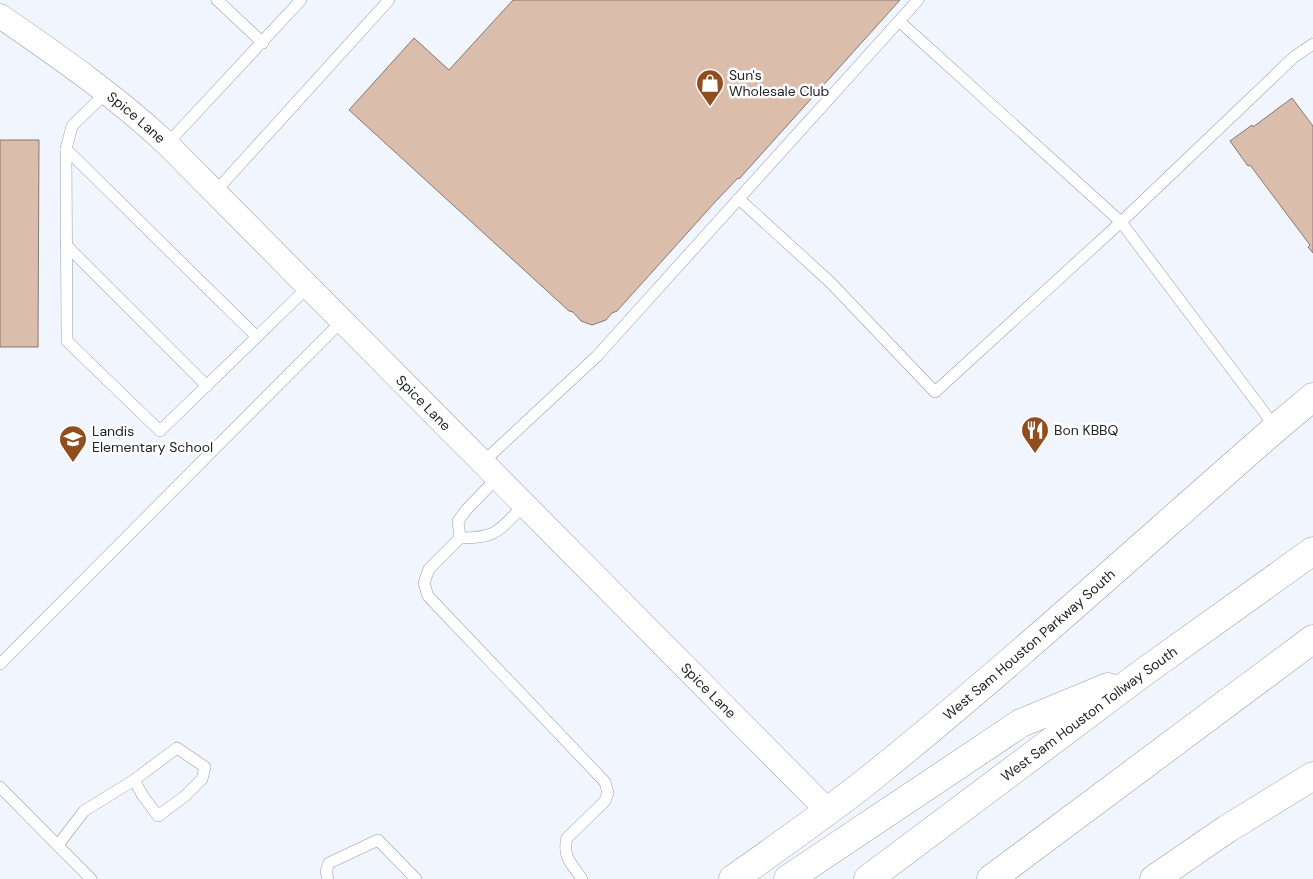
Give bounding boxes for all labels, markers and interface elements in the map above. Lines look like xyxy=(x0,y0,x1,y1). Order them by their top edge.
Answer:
place label: Sun's Wholesale Club xyxy=(729,66,830,100)
shop icon: Sun's Wholesale Club xyxy=(695,68,725,107)
street label: Spice Lane xyxy=(104,88,169,147)
street label: Spice Lane xyxy=(392,371,455,434)
restaurant icon: Bon KBBQ xyxy=(1020,415,1050,454)
place label: Bon KBBQ xyxy=(1054,421,1119,439)
place label: Landis Elementary School xyxy=(92,422,213,456)
school or university icon: Landis Elementary School xyxy=(58,424,88,463)
street label: West Sam Houston Parkway South xyxy=(939,565,1119,724)
street label: West Sam Houston Tollway South xyxy=(997,642,1181,785)
street label: Spice Lane xyxy=(677,659,740,722)

